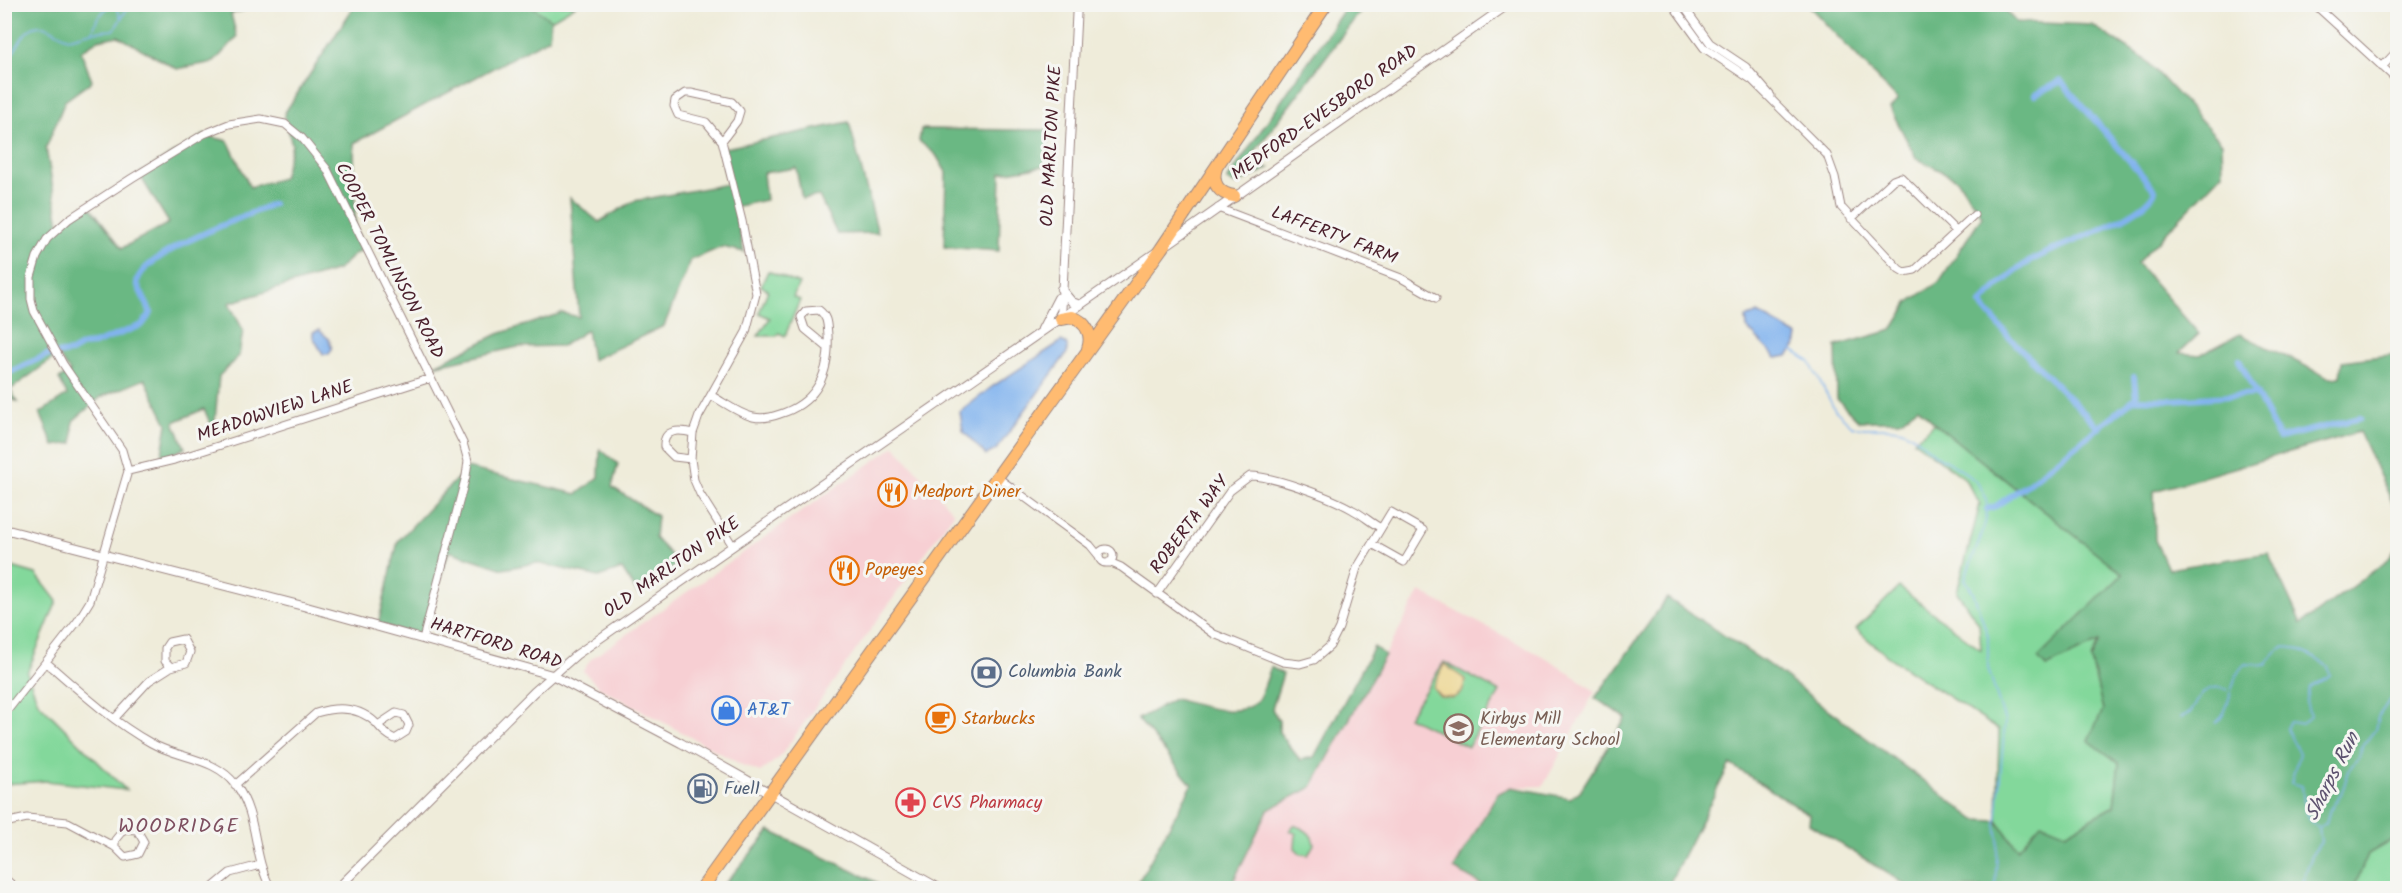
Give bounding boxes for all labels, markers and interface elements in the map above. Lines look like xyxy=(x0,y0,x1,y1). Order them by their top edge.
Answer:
street label: MEDFORD-EVESBORO ROAD xyxy=(1225,37,1425,189)
street label: OLD MARLTON PIKE xyxy=(1033,64,1071,228)
street label: COOPER TOMLINSON ROAD xyxy=(327,158,451,365)
street label: LAFFERTY FARM xyxy=(1267,199,1402,274)
street label: MEADOWVIEW LANE xyxy=(193,373,357,451)
street label: ROBERTA WAY xyxy=(1143,469,1237,581)
restaurant icon: Medport Diner xyxy=(876,476,908,508)
place label: Medport Diner xyxy=(913,478,1022,507)
street label: OLD MARLTON PIKE xyxy=(597,509,747,626)
restaurant icon: Popeyes xyxy=(828,554,860,586)
place label: Popeyes xyxy=(865,556,924,585)
street label: HARTFORD ROAD xyxy=(426,610,566,678)
bank icon: Columbia Bank xyxy=(971,656,1003,688)
place label: Columbia Bank xyxy=(1008,658,1122,687)
shop icon: AT&T xyxy=(710,694,742,726)
place label: AT&T xyxy=(747,696,791,725)
cafe icon: Starbucks xyxy=(925,703,957,735)
place label: Starbucks xyxy=(962,705,1035,734)
place label: Kirbys Mill Elementary School xyxy=(1480,705,1621,755)
school or university icon: Kirbys Mill Elementary School xyxy=(1443,713,1475,745)
water label: Sharps Run xyxy=(2297,726,2370,827)
fuel station icon: Fuel1 xyxy=(687,773,719,805)
place label: Fuel1 xyxy=(724,775,760,804)
pharmacy icon: CVS Pharmacy xyxy=(895,787,927,819)
place label: CVS Pharmacy xyxy=(932,789,1043,818)
district label: WOODRIDGE xyxy=(118,811,240,843)

